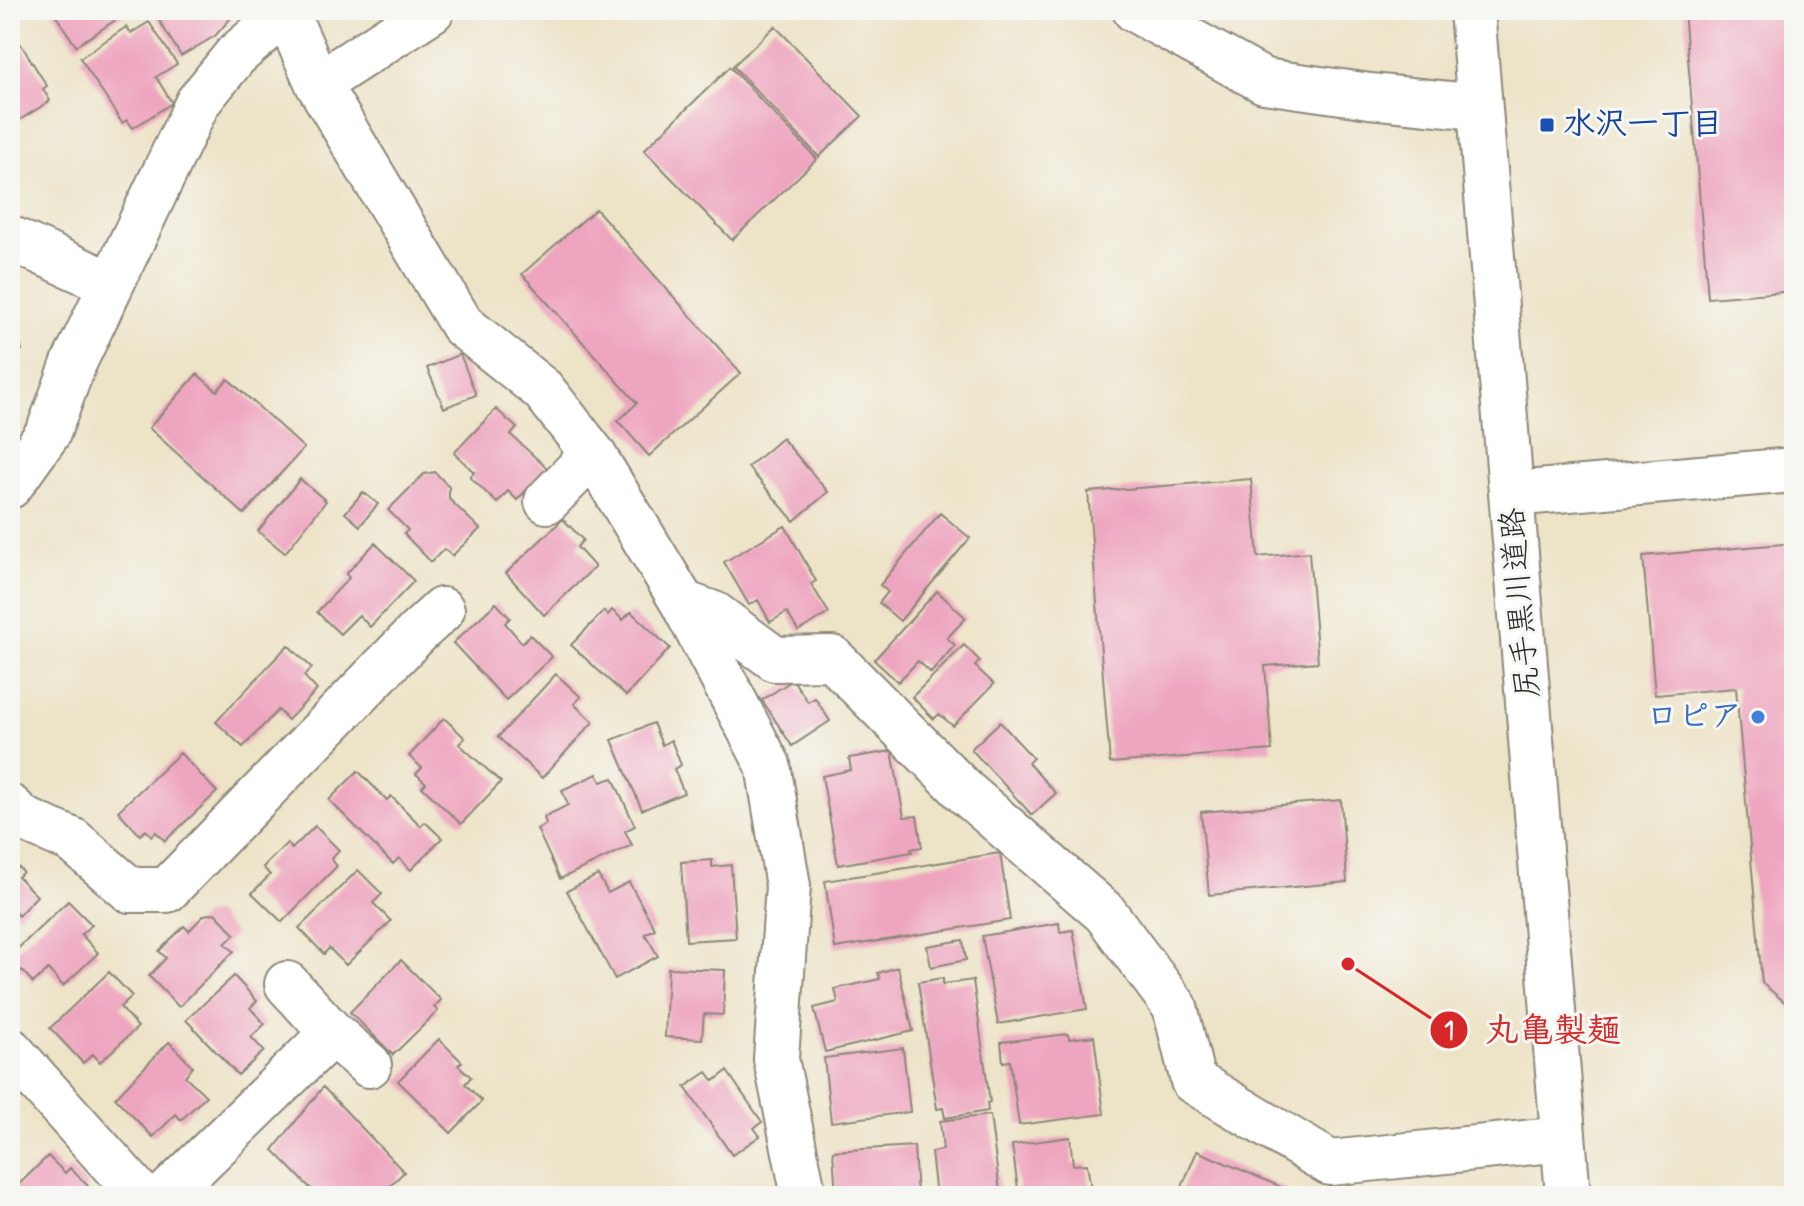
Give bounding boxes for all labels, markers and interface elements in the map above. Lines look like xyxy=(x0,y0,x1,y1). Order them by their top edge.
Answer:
place label: 水沢一丁目 xyxy=(1563,104,1723,146)
marker: 水沢一丁目 xyxy=(1538,116,1556,134)
street label: 尻手黒川道路 xyxy=(1492,506,1550,700)
place label: ロピア xyxy=(1646,696,1742,738)
marker: ロピア xyxy=(1749,708,1767,726)
callout: 丸亀製麺 xyxy=(1429,1001,1637,1059)
text: 丸亀製麺 xyxy=(1485,1009,1621,1054)
text: 1 xyxy=(1444,1016,1454,1047)

